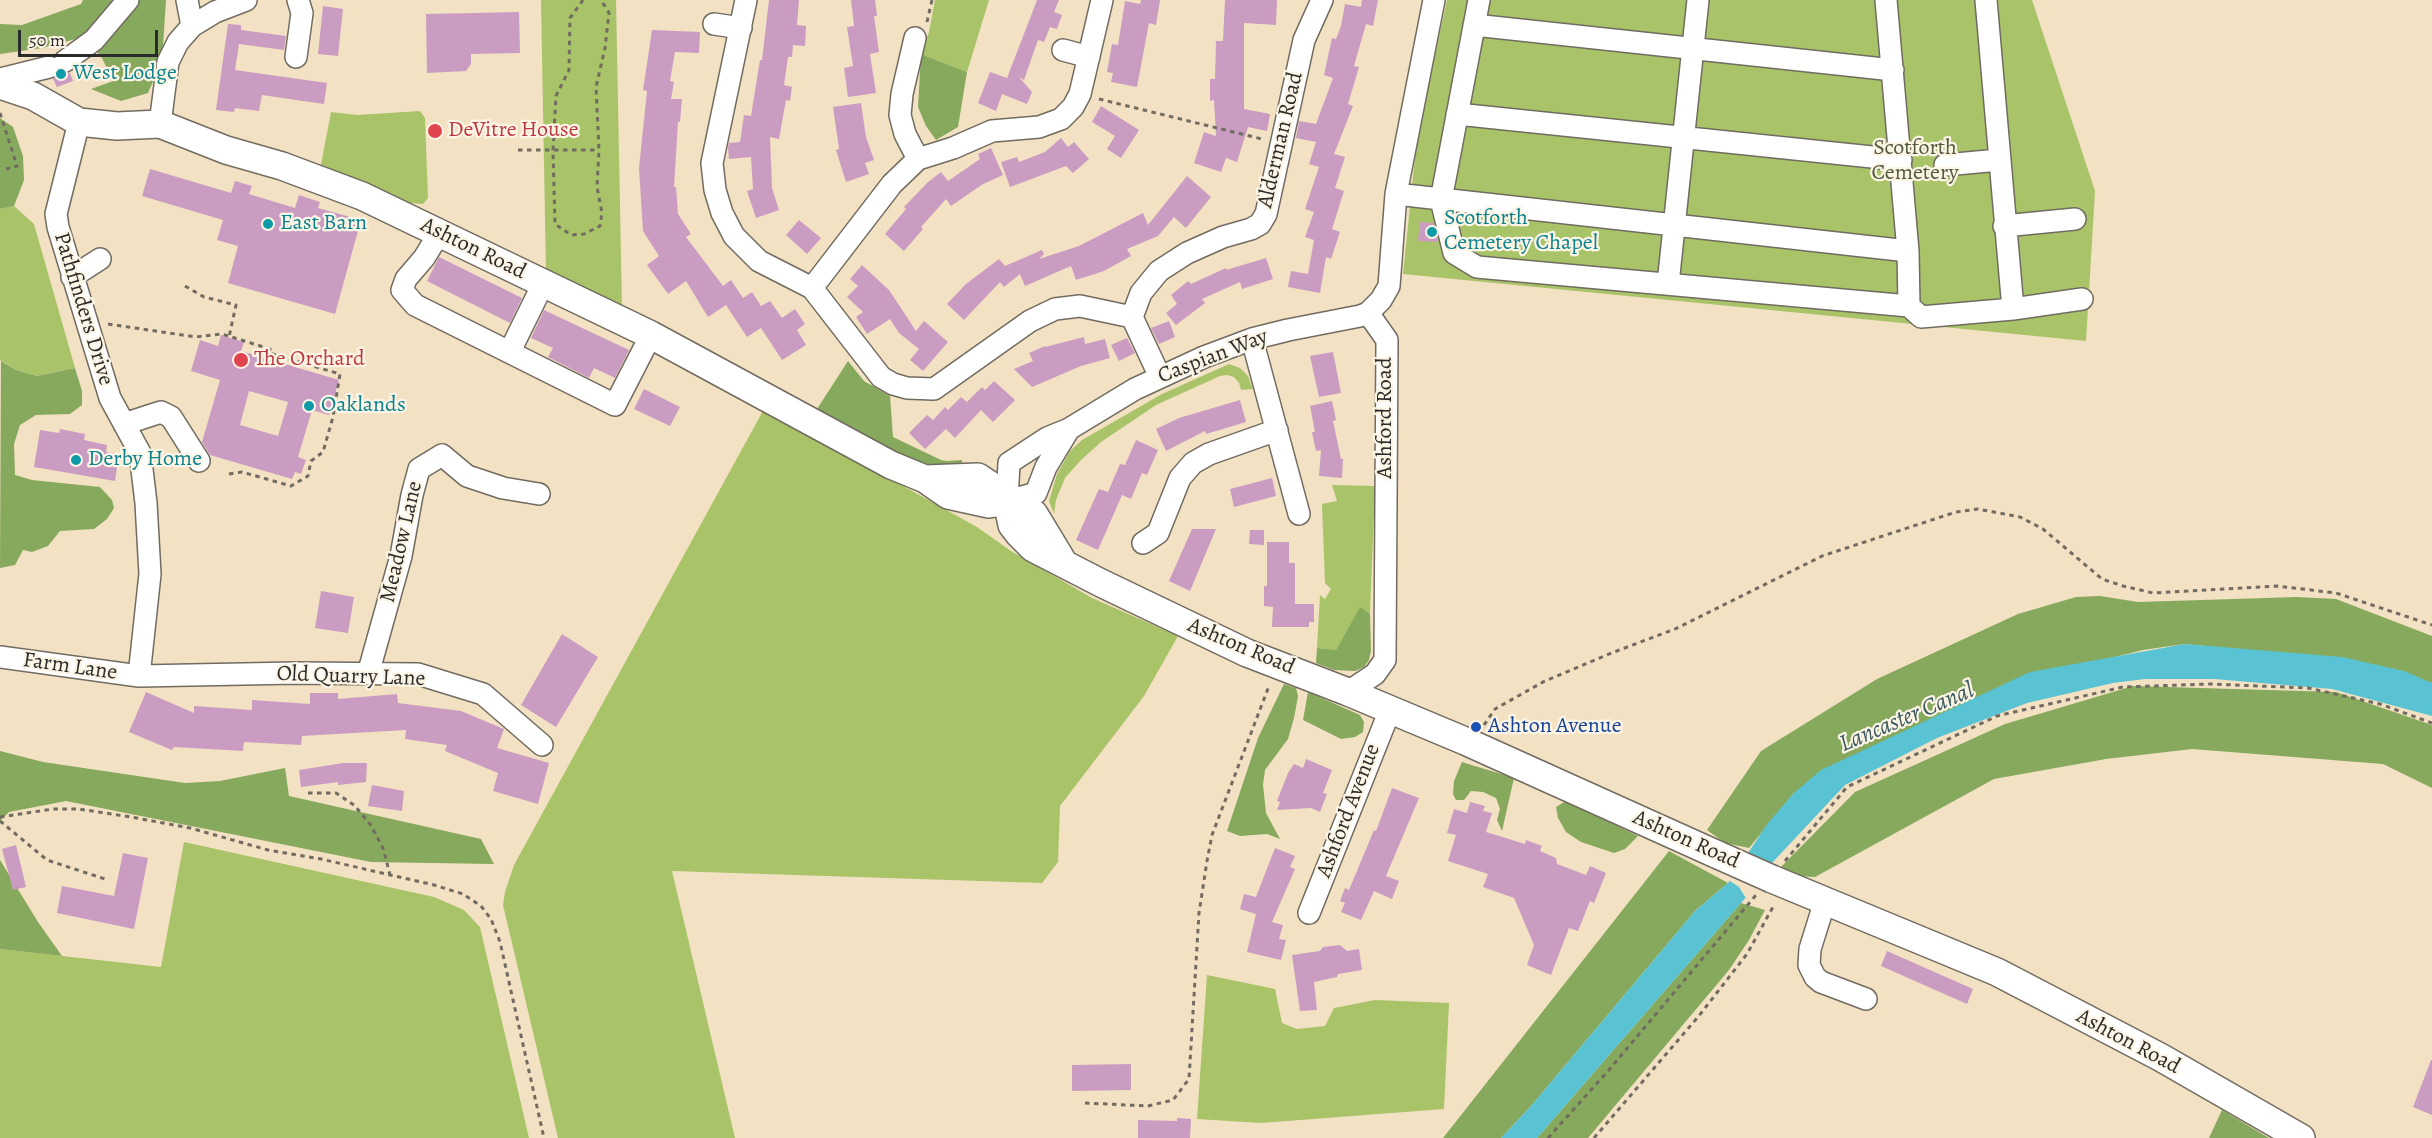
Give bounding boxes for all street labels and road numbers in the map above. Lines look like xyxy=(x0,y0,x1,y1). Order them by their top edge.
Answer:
street label: Alderman Road xyxy=(1253,69,1309,211)
street label: Ashton Road xyxy=(416,212,530,286)
street label: Pathfinders Drive xyxy=(47,229,119,389)
street label: Caspian Way xyxy=(1154,324,1272,390)
street label: Ashford Road xyxy=(1373,357,1399,479)
street label: Meadow Lane xyxy=(375,479,429,605)
street label: Ashton Road xyxy=(1183,613,1299,681)
street label: Farm Lane xyxy=(21,647,119,687)
street label: Old Quarry Lane xyxy=(276,661,426,693)
street label: Ashford Avenue xyxy=(1311,740,1387,882)
street label: Ashton Road xyxy=(1629,805,1743,875)
street label: Ashton Road xyxy=(2072,1004,2184,1080)

